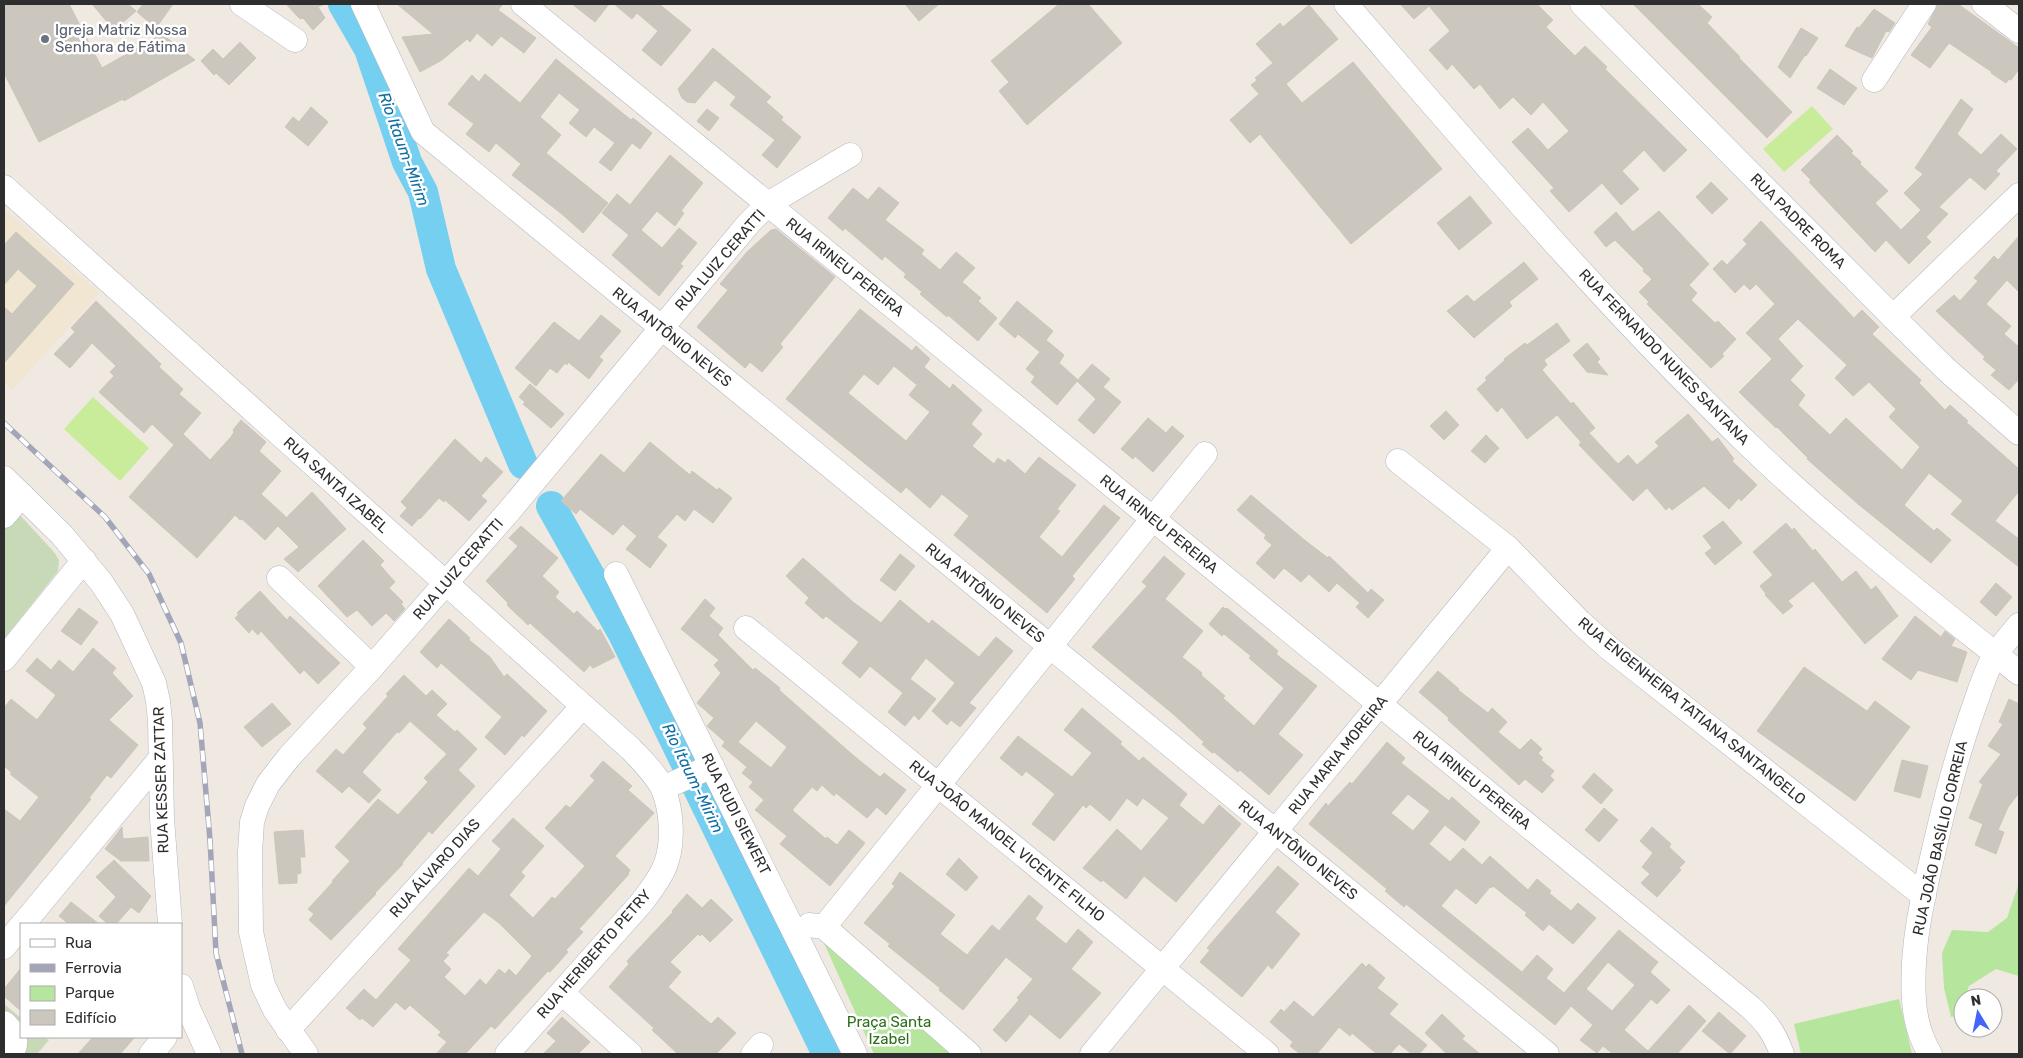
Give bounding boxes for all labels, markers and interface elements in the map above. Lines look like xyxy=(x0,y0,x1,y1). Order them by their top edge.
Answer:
place label: Igreja Matriz Nossa Senhora de Fátima xyxy=(55,21,187,56)
marker: Igreja Matriz Nossa Senhora de Fátima xyxy=(39,33,51,45)
water label: Rio Itaum-Mirim xyxy=(375,89,433,209)
street label: RUA PADRE ROMA xyxy=(1747,170,1849,272)
street label: RUA LUIZ CERATTI xyxy=(671,206,769,314)
street label: RUA IRINEU PEREIRA xyxy=(782,214,908,320)
street label: RUA FERNANDO NUNES SANTANA xyxy=(1575,265,1753,449)
street label: RUA ANTÔNIO NEVES xyxy=(609,283,735,391)
street label: RUA SANTA IZABEL xyxy=(280,433,392,537)
street label: RUA IRINEU PEREIRA xyxy=(1096,471,1222,577)
street label: RUA LUIZ CERATTI xyxy=(409,515,507,623)
street label: RUA ANTÔNIO NEVES xyxy=(922,539,1048,647)
street label: RUA ENGENHEIRA TATIANA SANTANGELO xyxy=(1574,613,1810,809)
street label: RUA MARIA MOREIRA xyxy=(1285,692,1391,818)
street label: RUA KESSER ZATTAR xyxy=(149,706,173,854)
water label: Rio Itaum-Mirim xyxy=(658,720,728,836)
street label: RUA IRINEU PEREIRA xyxy=(1409,727,1535,833)
street label: RUA JOÃO BASÍLIO CORREIA xyxy=(1909,739,1971,937)
street label: RUA RUDI SIEWERT xyxy=(698,750,775,878)
street label: RUA JOÃO MANOEL VICENTE FILHO xyxy=(906,756,1108,926)
street label: RUA ANTÔNIO NEVES xyxy=(1235,796,1361,904)
street label: RUA ÁLVARO DIAS xyxy=(386,815,484,921)
street label: RUA HERIBERTO PETRY xyxy=(533,886,655,1022)
legend xyxy=(20,923,182,1038)
text: Rua xyxy=(65,934,92,952)
text: Ferrovia xyxy=(65,959,122,977)
text: Parque xyxy=(65,984,115,1002)
north arrow xyxy=(1953,988,2003,1038)
text: N xyxy=(1969,991,1982,1010)
text: Edifício xyxy=(65,1009,117,1027)
park label: Praça Santa Izabel xyxy=(847,1013,931,1048)

